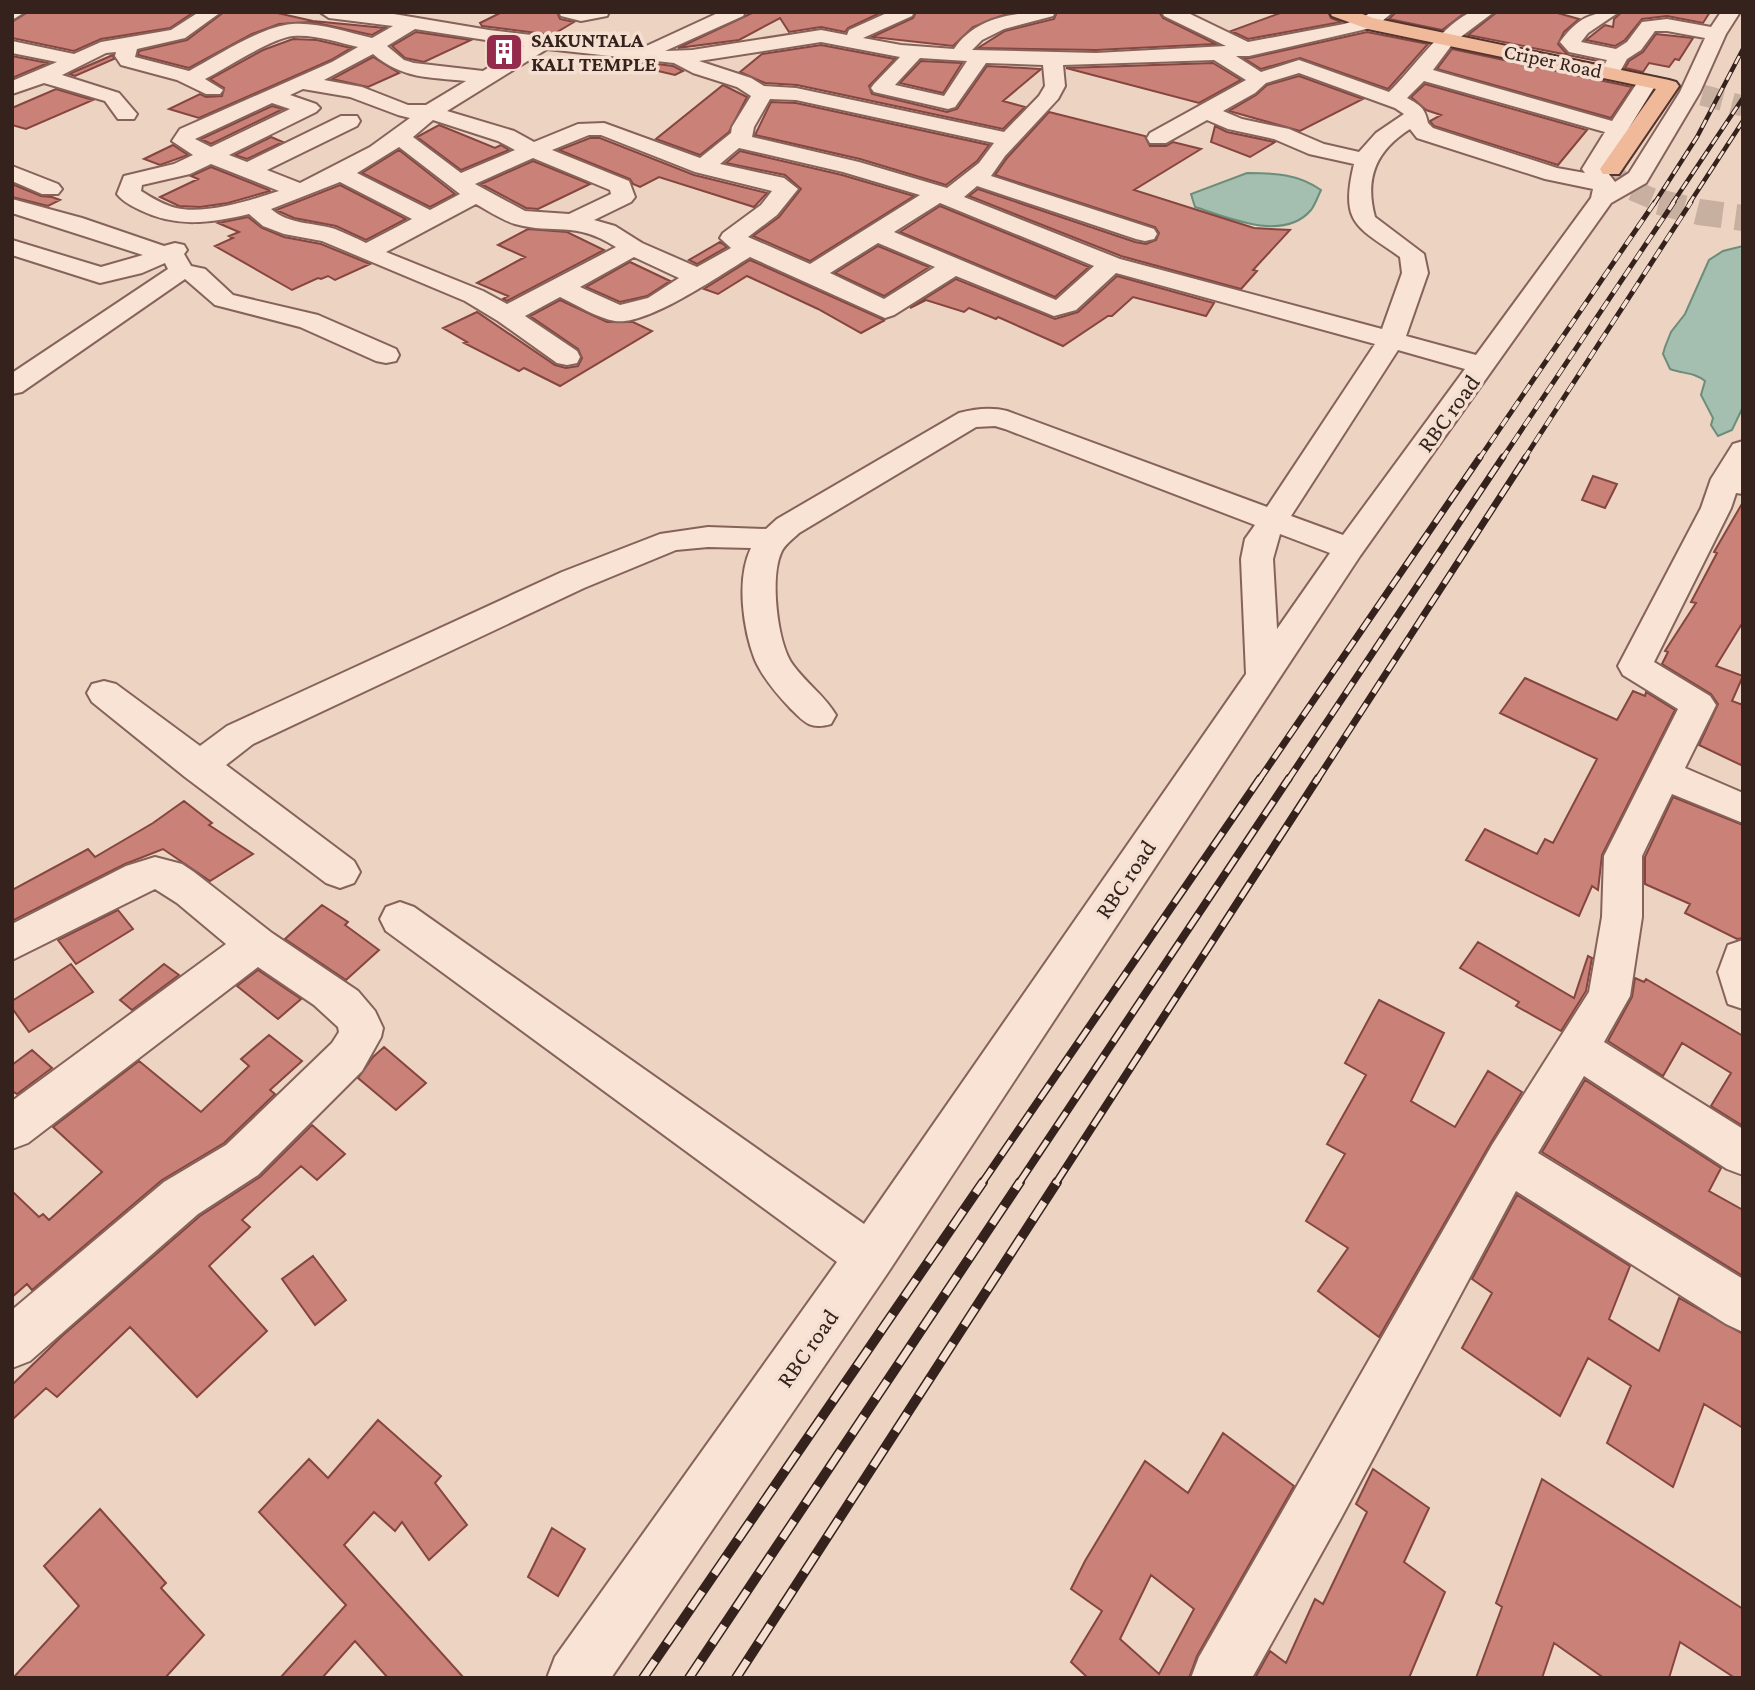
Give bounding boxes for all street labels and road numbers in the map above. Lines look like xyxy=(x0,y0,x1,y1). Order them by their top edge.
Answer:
street label: Criper Road xyxy=(1502,39,1604,83)
street label: RBC road xyxy=(1411,369,1485,457)
street label: RBC road xyxy=(1089,834,1161,923)
street label: RBC road xyxy=(770,1304,844,1392)

